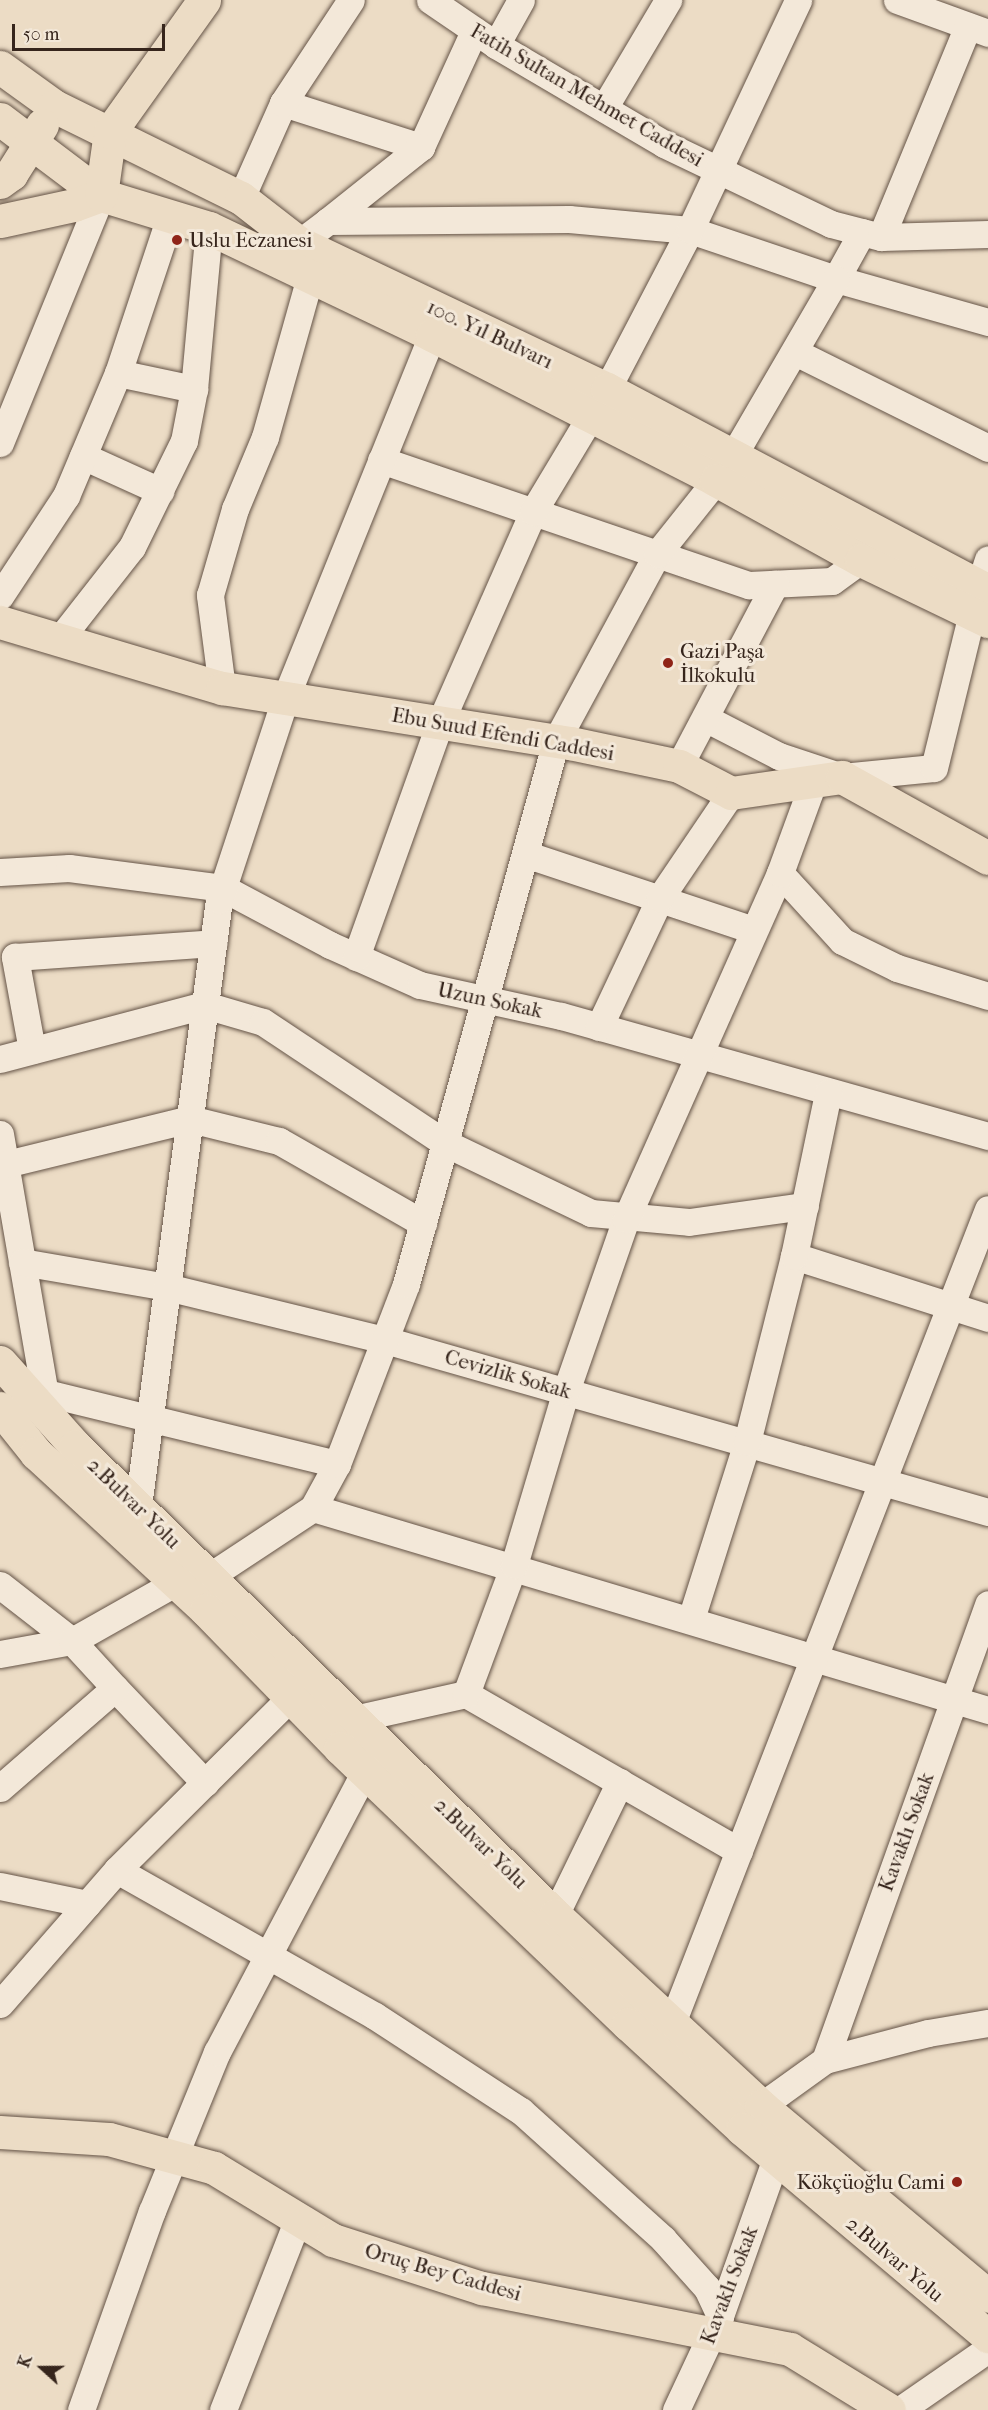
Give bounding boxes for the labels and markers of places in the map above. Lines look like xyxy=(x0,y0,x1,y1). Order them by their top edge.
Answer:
place label: Uslu Eczanesi xyxy=(189,227,313,253)
marker: Uslu Eczanesi xyxy=(170,233,184,247)
place label: Gazi Paşa İlkokulu xyxy=(680,638,764,688)
marker: Gazi Paşa İlkokulu xyxy=(661,656,675,670)
place label: Kökçüoğlu Cami xyxy=(797,2169,945,2195)
marker: Kökçüoğlu Cami xyxy=(950,2175,964,2189)

